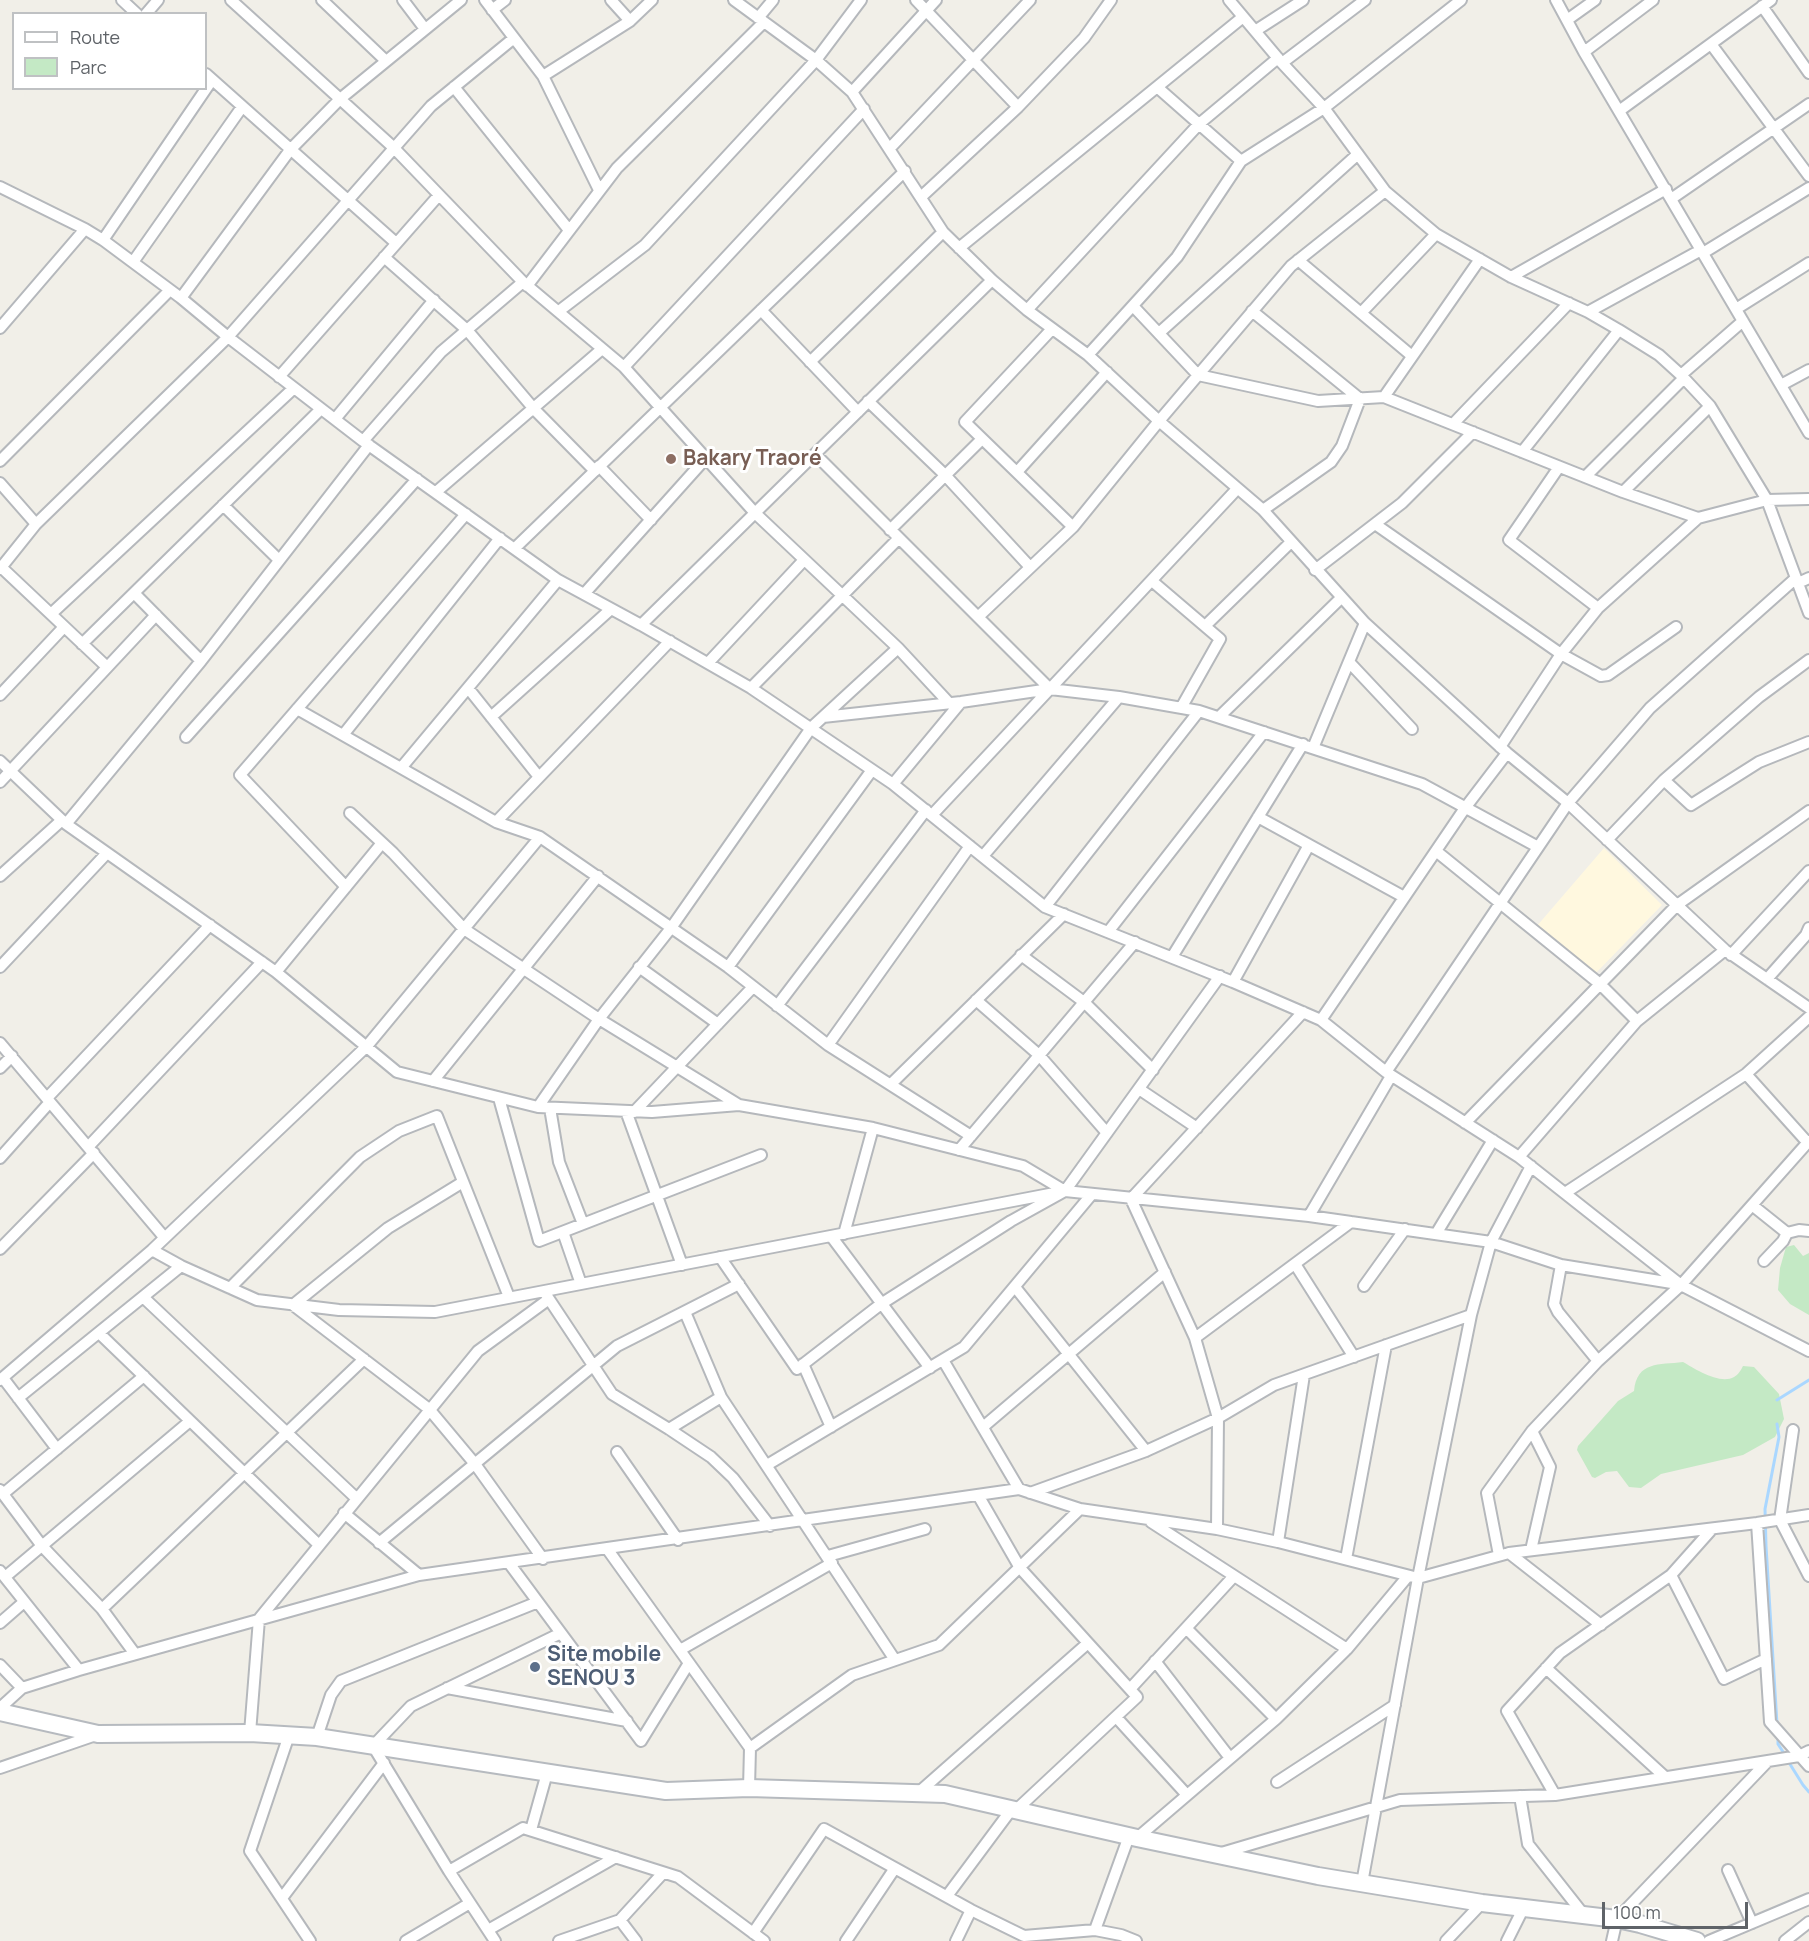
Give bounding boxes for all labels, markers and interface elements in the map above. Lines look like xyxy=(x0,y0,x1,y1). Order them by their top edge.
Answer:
legend xyxy=(12,12,207,90)
text: Route xyxy=(70,25,120,49)
text: Parc xyxy=(70,55,107,79)
place label: Bakary Traoré xyxy=(683,446,822,472)
marker: Bakary Traoré xyxy=(664,452,678,466)
place label: Site mobile SENOU 3 xyxy=(547,1642,661,1692)
marker: Site mobile SENOU 3 xyxy=(528,1660,542,1674)
scale bar xyxy=(1605,1890,1750,1928)
text: 100 m xyxy=(1613,1900,1661,1924)

